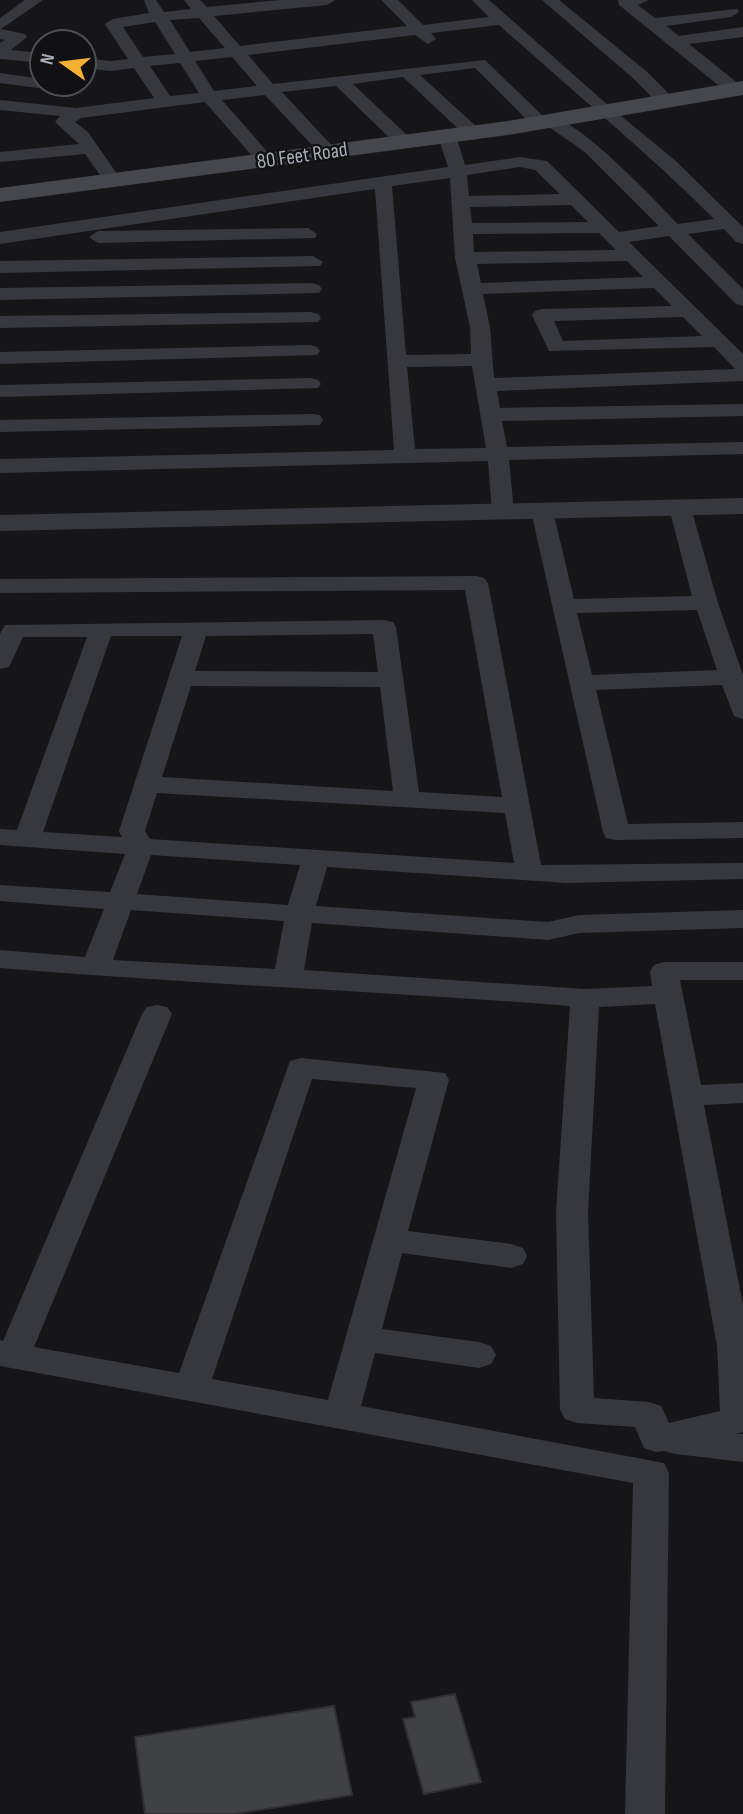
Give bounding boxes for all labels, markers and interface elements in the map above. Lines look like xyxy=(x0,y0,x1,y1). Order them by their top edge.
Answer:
north arrow xyxy=(28,28,98,98)
text: N xyxy=(36,52,60,67)
street label: 80 Feet Road xyxy=(255,137,349,174)

